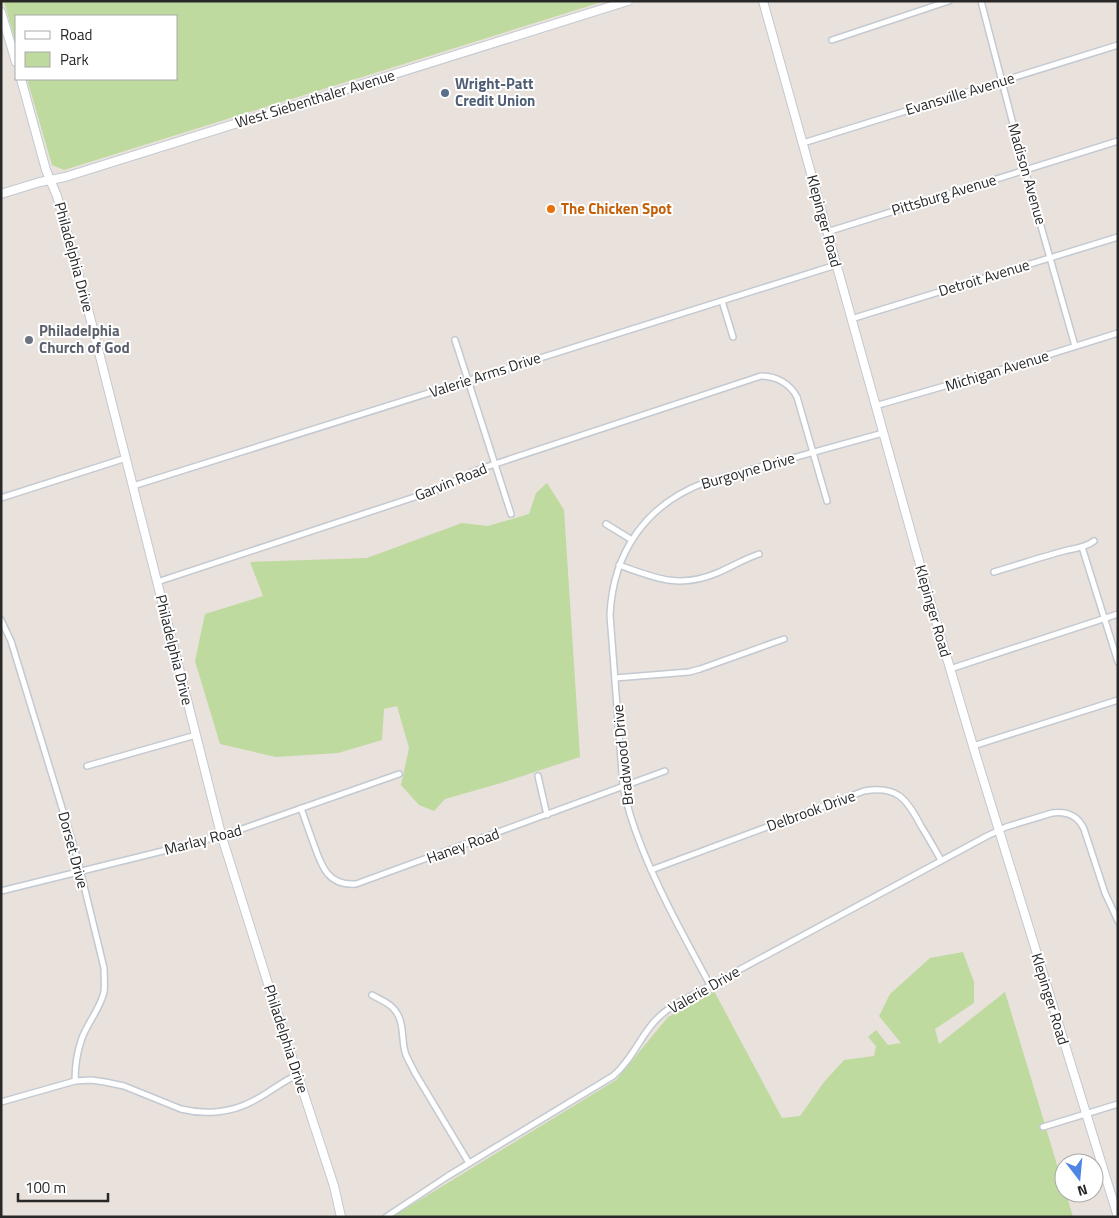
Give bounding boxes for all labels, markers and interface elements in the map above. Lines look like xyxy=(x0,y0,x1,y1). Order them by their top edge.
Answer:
legend xyxy=(15,15,178,80)
text: Road xyxy=(60,23,92,46)
text: Park xyxy=(60,48,89,71)
street label: West Siebenthaler Avenue xyxy=(232,63,398,134)
street label: Evansville Avenue xyxy=(903,66,1017,121)
place label: Wright-Patt Credit Union xyxy=(455,72,535,112)
marker: Wright-Patt Credit Union xyxy=(439,87,451,99)
street label: Madison Avenue xyxy=(1002,120,1053,227)
street label: Pittsburg Avenue xyxy=(889,168,999,221)
street label: Klepinger Road xyxy=(801,172,848,270)
place label: The Chicken Spot xyxy=(561,197,672,220)
street label: Philadelphia Drive xyxy=(49,199,100,314)
marker: The Chicken Spot xyxy=(545,203,557,215)
street label: Detroit Avenue xyxy=(935,253,1032,302)
place label: Philadelphia Church of God xyxy=(39,319,130,359)
marker: Philadelphia Church of God xyxy=(23,334,35,346)
street label: Michigan Avenue xyxy=(942,344,1052,397)
street label: Valerie Arms Drive xyxy=(426,346,544,403)
street label: Burgoyne Drive xyxy=(698,446,798,495)
street label: Garvin Road xyxy=(411,457,490,506)
street label: Klepinger Road xyxy=(909,562,958,660)
street label: Philadelphia Drive xyxy=(150,592,199,708)
street label: Bradwood Drive xyxy=(606,704,639,807)
street label: Delbrook Drive xyxy=(763,784,858,837)
street label: Dorset Drive xyxy=(52,809,95,891)
street label: Marlay Road xyxy=(162,818,244,861)
street label: Haney Road xyxy=(423,822,503,869)
street label: Klepinger Road xyxy=(1026,950,1075,1048)
street label: Valerie Drive xyxy=(664,960,744,1019)
street label: Philadelphia Drive xyxy=(258,982,315,1096)
north arrow xyxy=(1054,1153,1104,1203)
scale bar xyxy=(18,1170,108,1202)
text: 100 m xyxy=(25,1176,66,1199)
text: N xyxy=(1075,1180,1090,1202)

